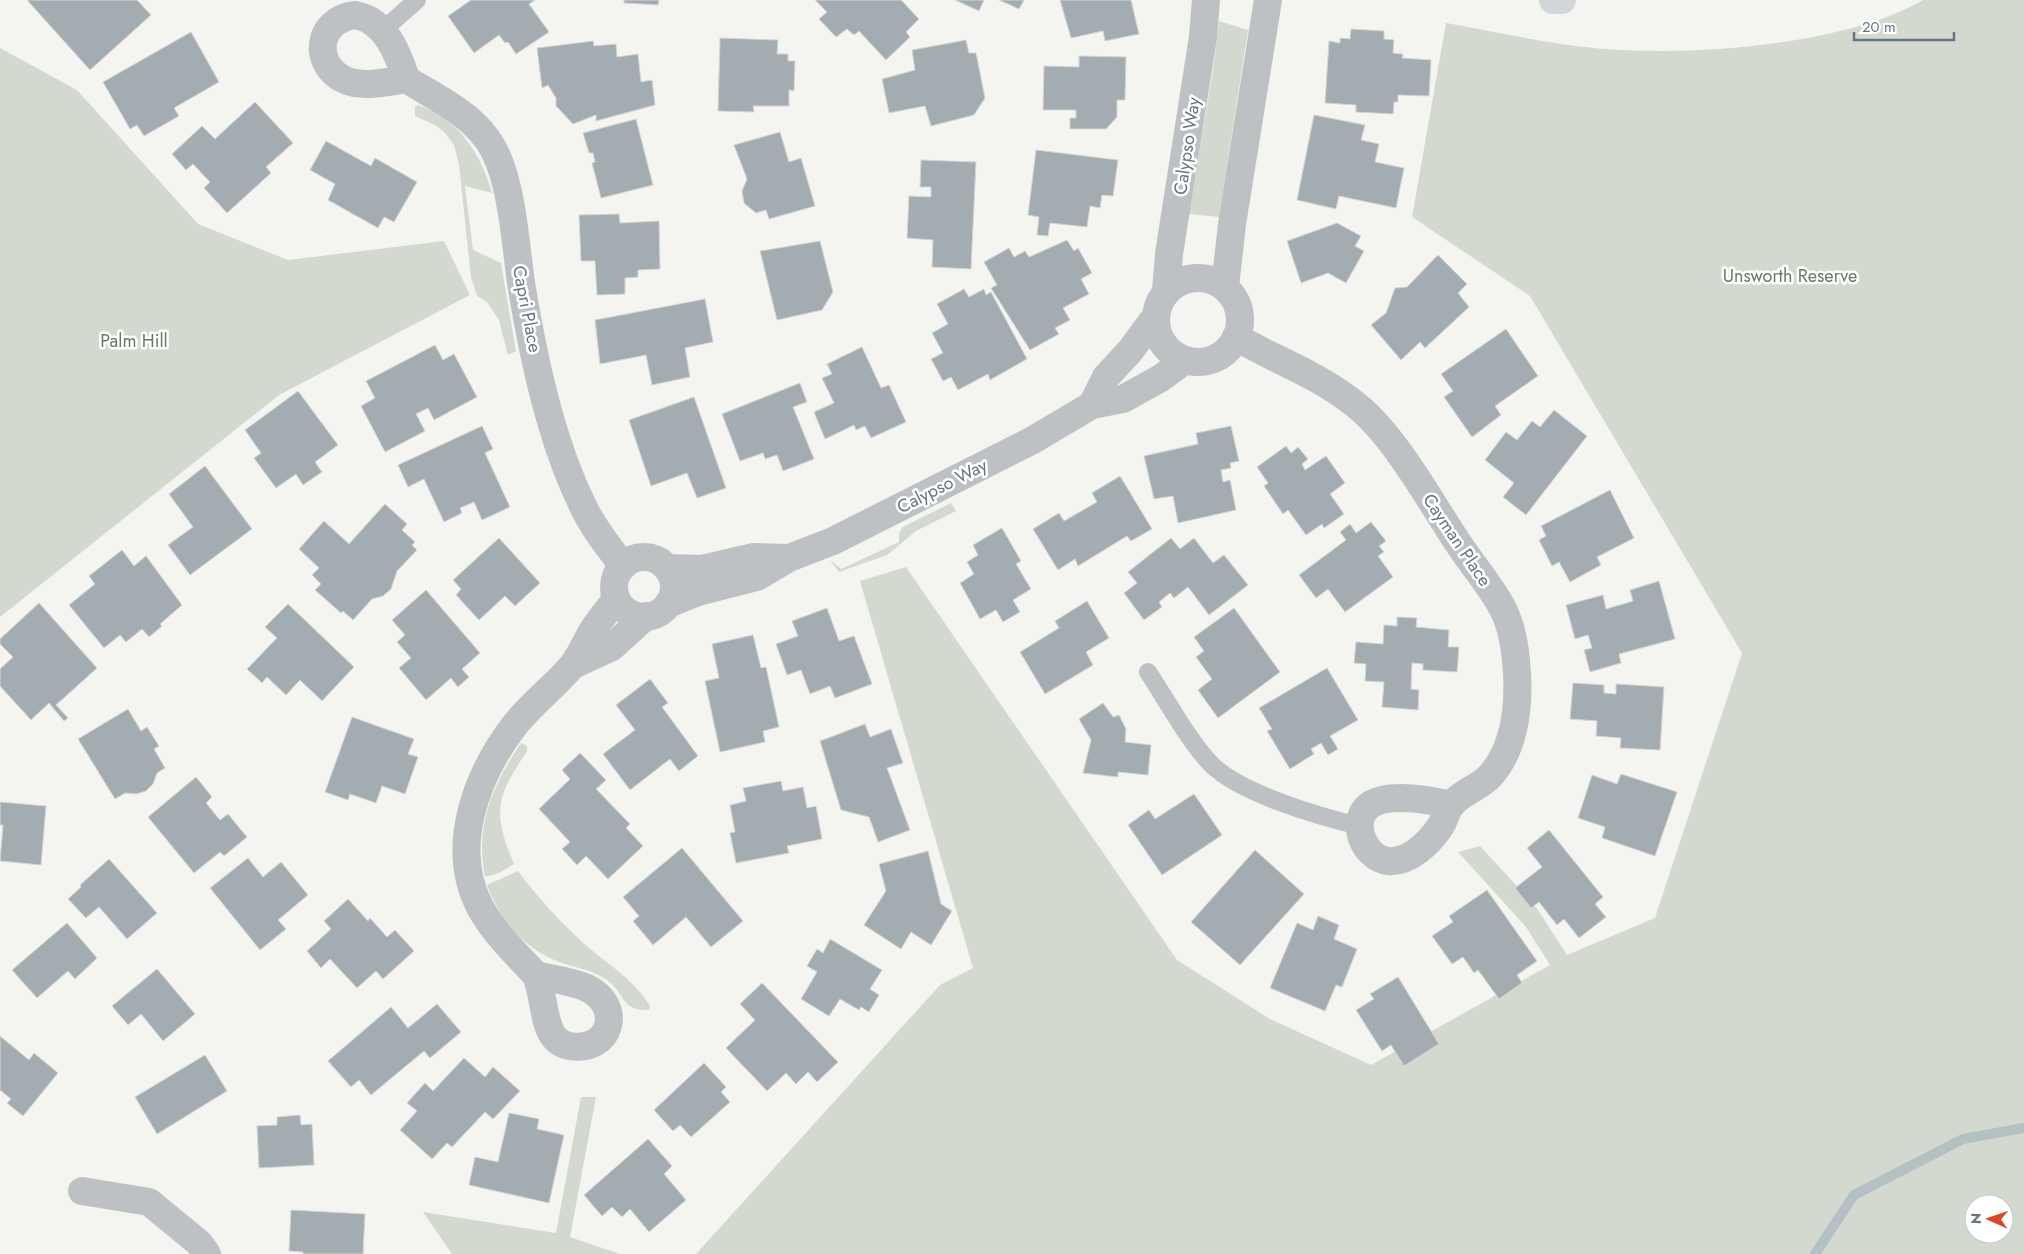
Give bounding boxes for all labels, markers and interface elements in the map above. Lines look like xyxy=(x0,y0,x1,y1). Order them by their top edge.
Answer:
scale bar xyxy=(1854,10,1954,42)
text: 20 m xyxy=(1862,16,1896,38)
street label: Calypso Way xyxy=(1167,95,1207,196)
street label: Capri Place xyxy=(506,263,548,355)
park label: Unsworth Reserve xyxy=(1723,263,1857,289)
park label: Palm Hill xyxy=(100,328,168,354)
street label: Calypso Way xyxy=(892,452,992,520)
street label: Cayman Place xyxy=(1416,488,1498,592)
north arrow xyxy=(1964,1194,2014,1244)
text: N xyxy=(1966,1213,1986,1224)

